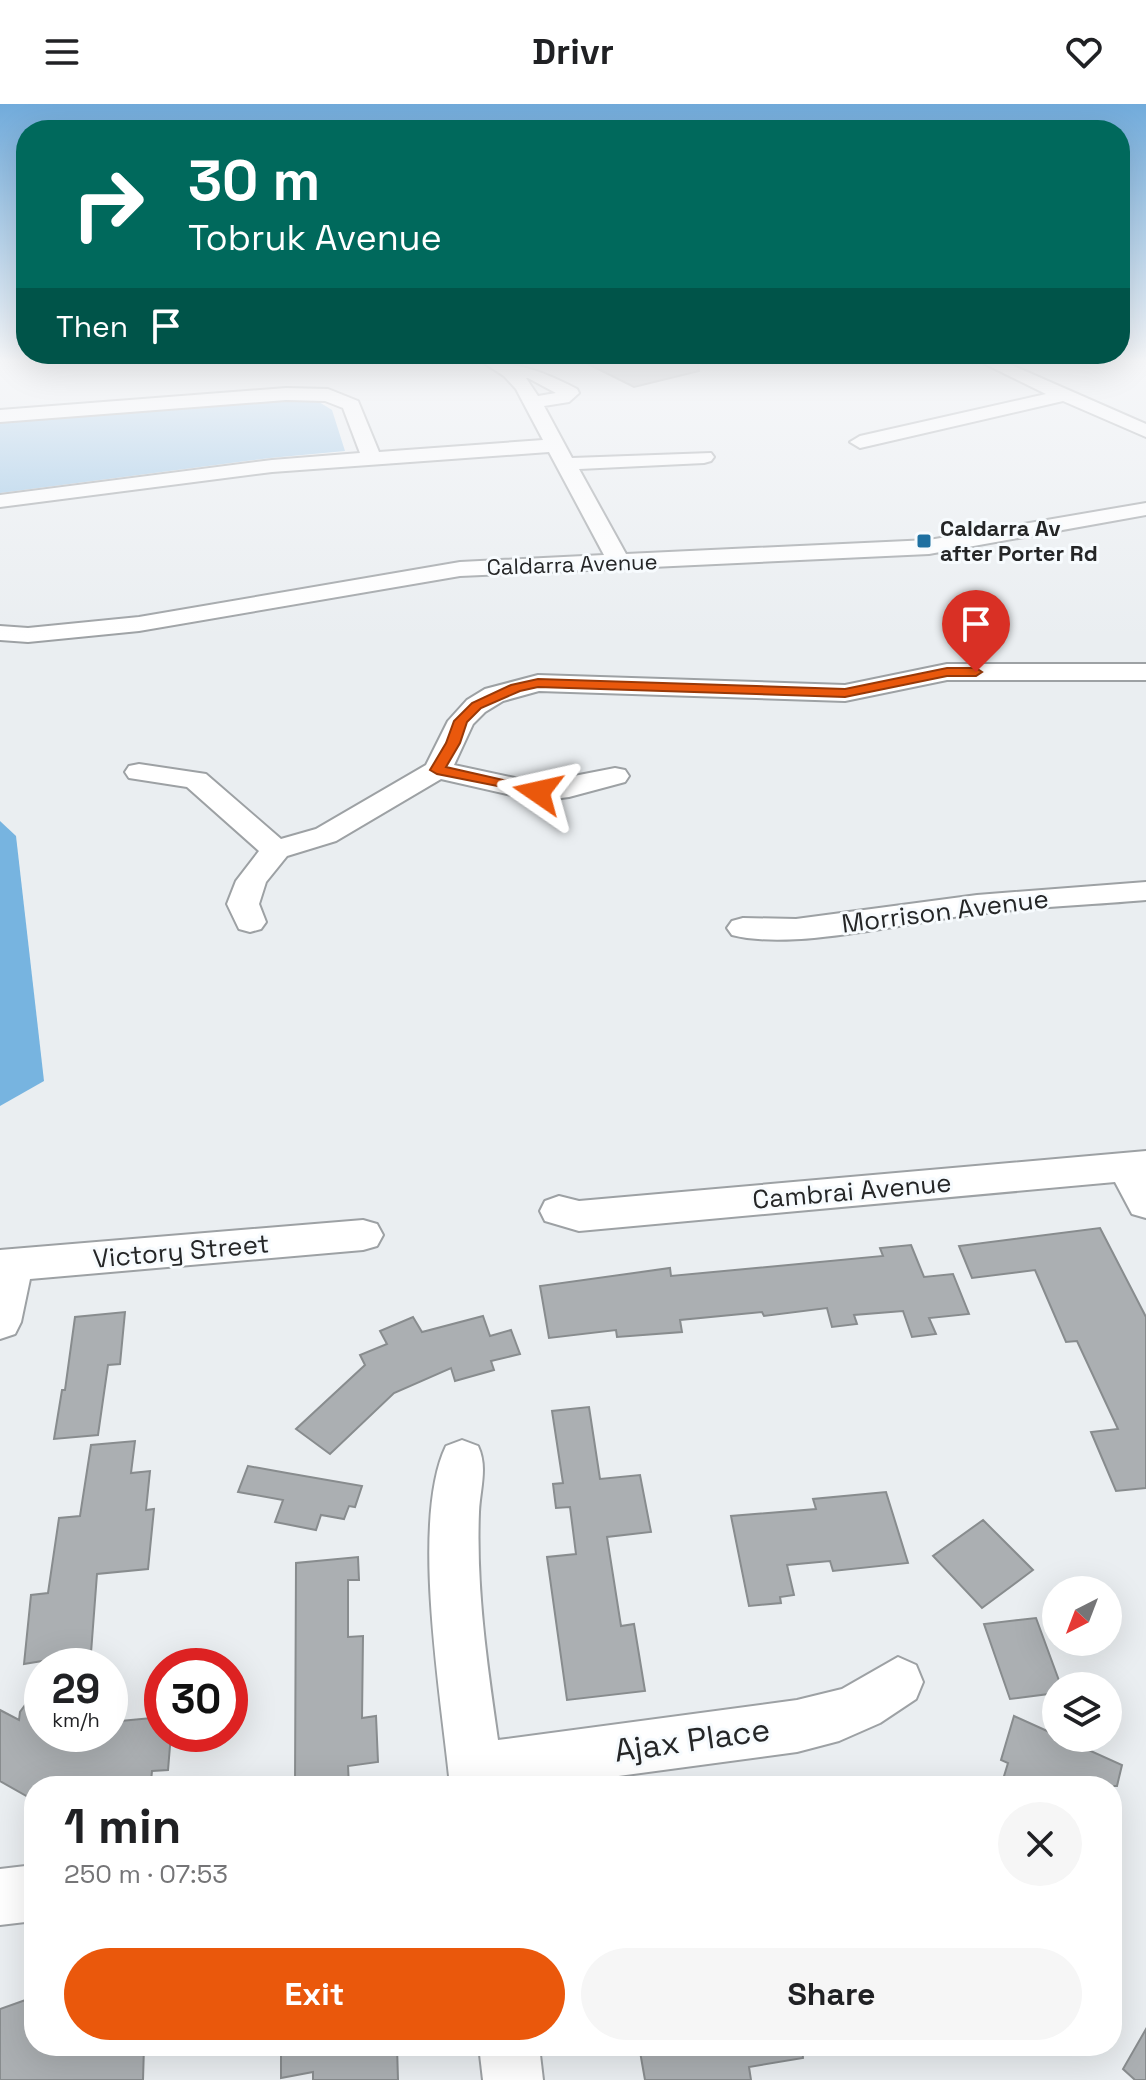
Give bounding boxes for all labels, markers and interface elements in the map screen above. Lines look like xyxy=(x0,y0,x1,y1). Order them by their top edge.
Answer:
text: Drivr xyxy=(532,29,614,75)
icon: menu xyxy=(40,30,84,74)
icon: heart xyxy=(1062,30,1106,74)
text: 30 m xyxy=(188,145,320,216)
icon: right xyxy=(56,152,160,256)
text: Tobruk Avenue xyxy=(188,215,442,261)
icon: arrive xyxy=(144,304,188,348)
text: Then xyxy=(56,307,128,346)
place label: Caldarra Av after Porter Rd xyxy=(940,514,1098,567)
marker: Caldarra Av after Porter Rd xyxy=(915,532,933,550)
street label: Caldarra Avenue xyxy=(486,547,658,581)
pin xyxy=(942,590,1010,672)
icon: arrive xyxy=(954,602,998,646)
position arrow xyxy=(496,750,580,834)
street label: Morrison Avenue xyxy=(840,881,1050,941)
street label: Cambrai Avenue xyxy=(751,1165,953,1217)
street label: Victory Street xyxy=(91,1226,271,1276)
north arrow xyxy=(1042,1576,1122,1656)
map controls xyxy=(1042,1576,1122,1752)
speed limit sign: 30 xyxy=(144,1648,248,1752)
text: 29 xyxy=(52,1664,100,1715)
button: layers xyxy=(1042,1672,1122,1752)
text: km/h xyxy=(52,1707,100,1733)
street label: Ajax Place xyxy=(612,1709,772,1771)
text: 1 min xyxy=(64,1796,181,1857)
button: close xyxy=(998,1802,1082,1886)
text: 250 m · 07:53 xyxy=(64,1857,228,1891)
button: Exit xyxy=(64,1948,565,2040)
button: Share xyxy=(581,1948,1082,2040)

